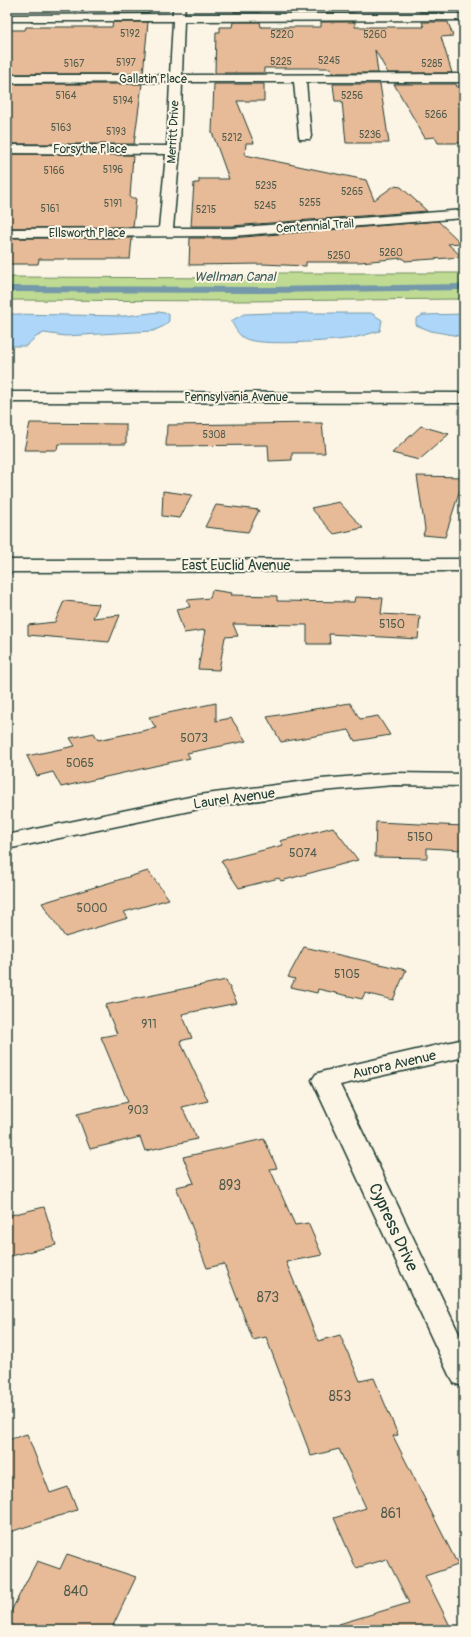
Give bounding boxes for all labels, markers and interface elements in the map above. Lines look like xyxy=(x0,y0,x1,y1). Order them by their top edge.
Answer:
house number: 5192 xyxy=(120,28,140,40)
house number: 5220 xyxy=(270,29,294,41)
house number: 5260 xyxy=(363,29,387,41)
house number: 5245 xyxy=(318,55,340,67)
house number: 5225 xyxy=(270,56,292,68)
house number: 5197 xyxy=(116,57,137,69)
house number: 5167 xyxy=(64,58,85,70)
house number: 5285 xyxy=(421,58,443,70)
street label: Gallatin Place xyxy=(119,72,187,87)
house number: 5164 xyxy=(56,90,77,102)
house number: 5256 xyxy=(341,90,363,102)
house number: 5194 xyxy=(113,95,133,107)
street label: Merritt Drive xyxy=(164,100,183,164)
house number: 5266 xyxy=(425,109,448,121)
house number: 5163 xyxy=(51,122,72,134)
house number: 5193 xyxy=(106,126,126,138)
house number: 5236 xyxy=(359,129,381,141)
house number: 5212 xyxy=(222,132,243,144)
street label: Forsythe Place xyxy=(53,142,127,157)
house number: 5196 xyxy=(103,164,123,176)
house number: 5166 xyxy=(44,165,65,177)
house number: 5235 xyxy=(255,180,277,192)
house number: 5265 xyxy=(341,186,363,198)
house number: 5255 xyxy=(299,197,321,209)
house number: 5191 xyxy=(104,198,122,210)
house number: 5245 xyxy=(254,200,276,212)
house number: 5161 xyxy=(40,203,60,215)
house number: 5215 xyxy=(196,204,216,216)
street label: Centennial Trail xyxy=(276,216,355,237)
street label: Ellsworth Place xyxy=(49,226,125,241)
house number: 5260 xyxy=(379,247,403,259)
house number: 5250 xyxy=(327,250,351,262)
water label: Wellman Canal xyxy=(194,269,278,285)
street label: Pennsylvania Avenue xyxy=(184,390,288,405)
house number: 5308 xyxy=(203,429,225,441)
street label: East Euclid Avenue xyxy=(182,557,291,574)
house number: 5150 xyxy=(379,617,405,632)
house number: 5073 xyxy=(180,731,208,746)
house number: 5065 xyxy=(66,756,94,771)
street label: Laurel Avenue xyxy=(192,784,276,813)
house number: 5150 xyxy=(407,830,433,845)
house number: 5074 xyxy=(289,846,317,861)
house number: 5000 xyxy=(76,901,108,916)
house number: 5105 xyxy=(334,967,360,982)
house number: 911 xyxy=(141,1017,157,1032)
street label: Aurora Avenue xyxy=(351,1047,438,1082)
house number: 903 xyxy=(127,1103,149,1118)
house number: 893 xyxy=(219,1177,241,1194)
street label: Cypress Drive xyxy=(364,1180,423,1275)
house number: 873 xyxy=(257,1289,279,1306)
house number: 853 xyxy=(329,1388,351,1405)
house number: 861 xyxy=(381,1505,401,1522)
house number: 840 xyxy=(64,1583,88,1600)

